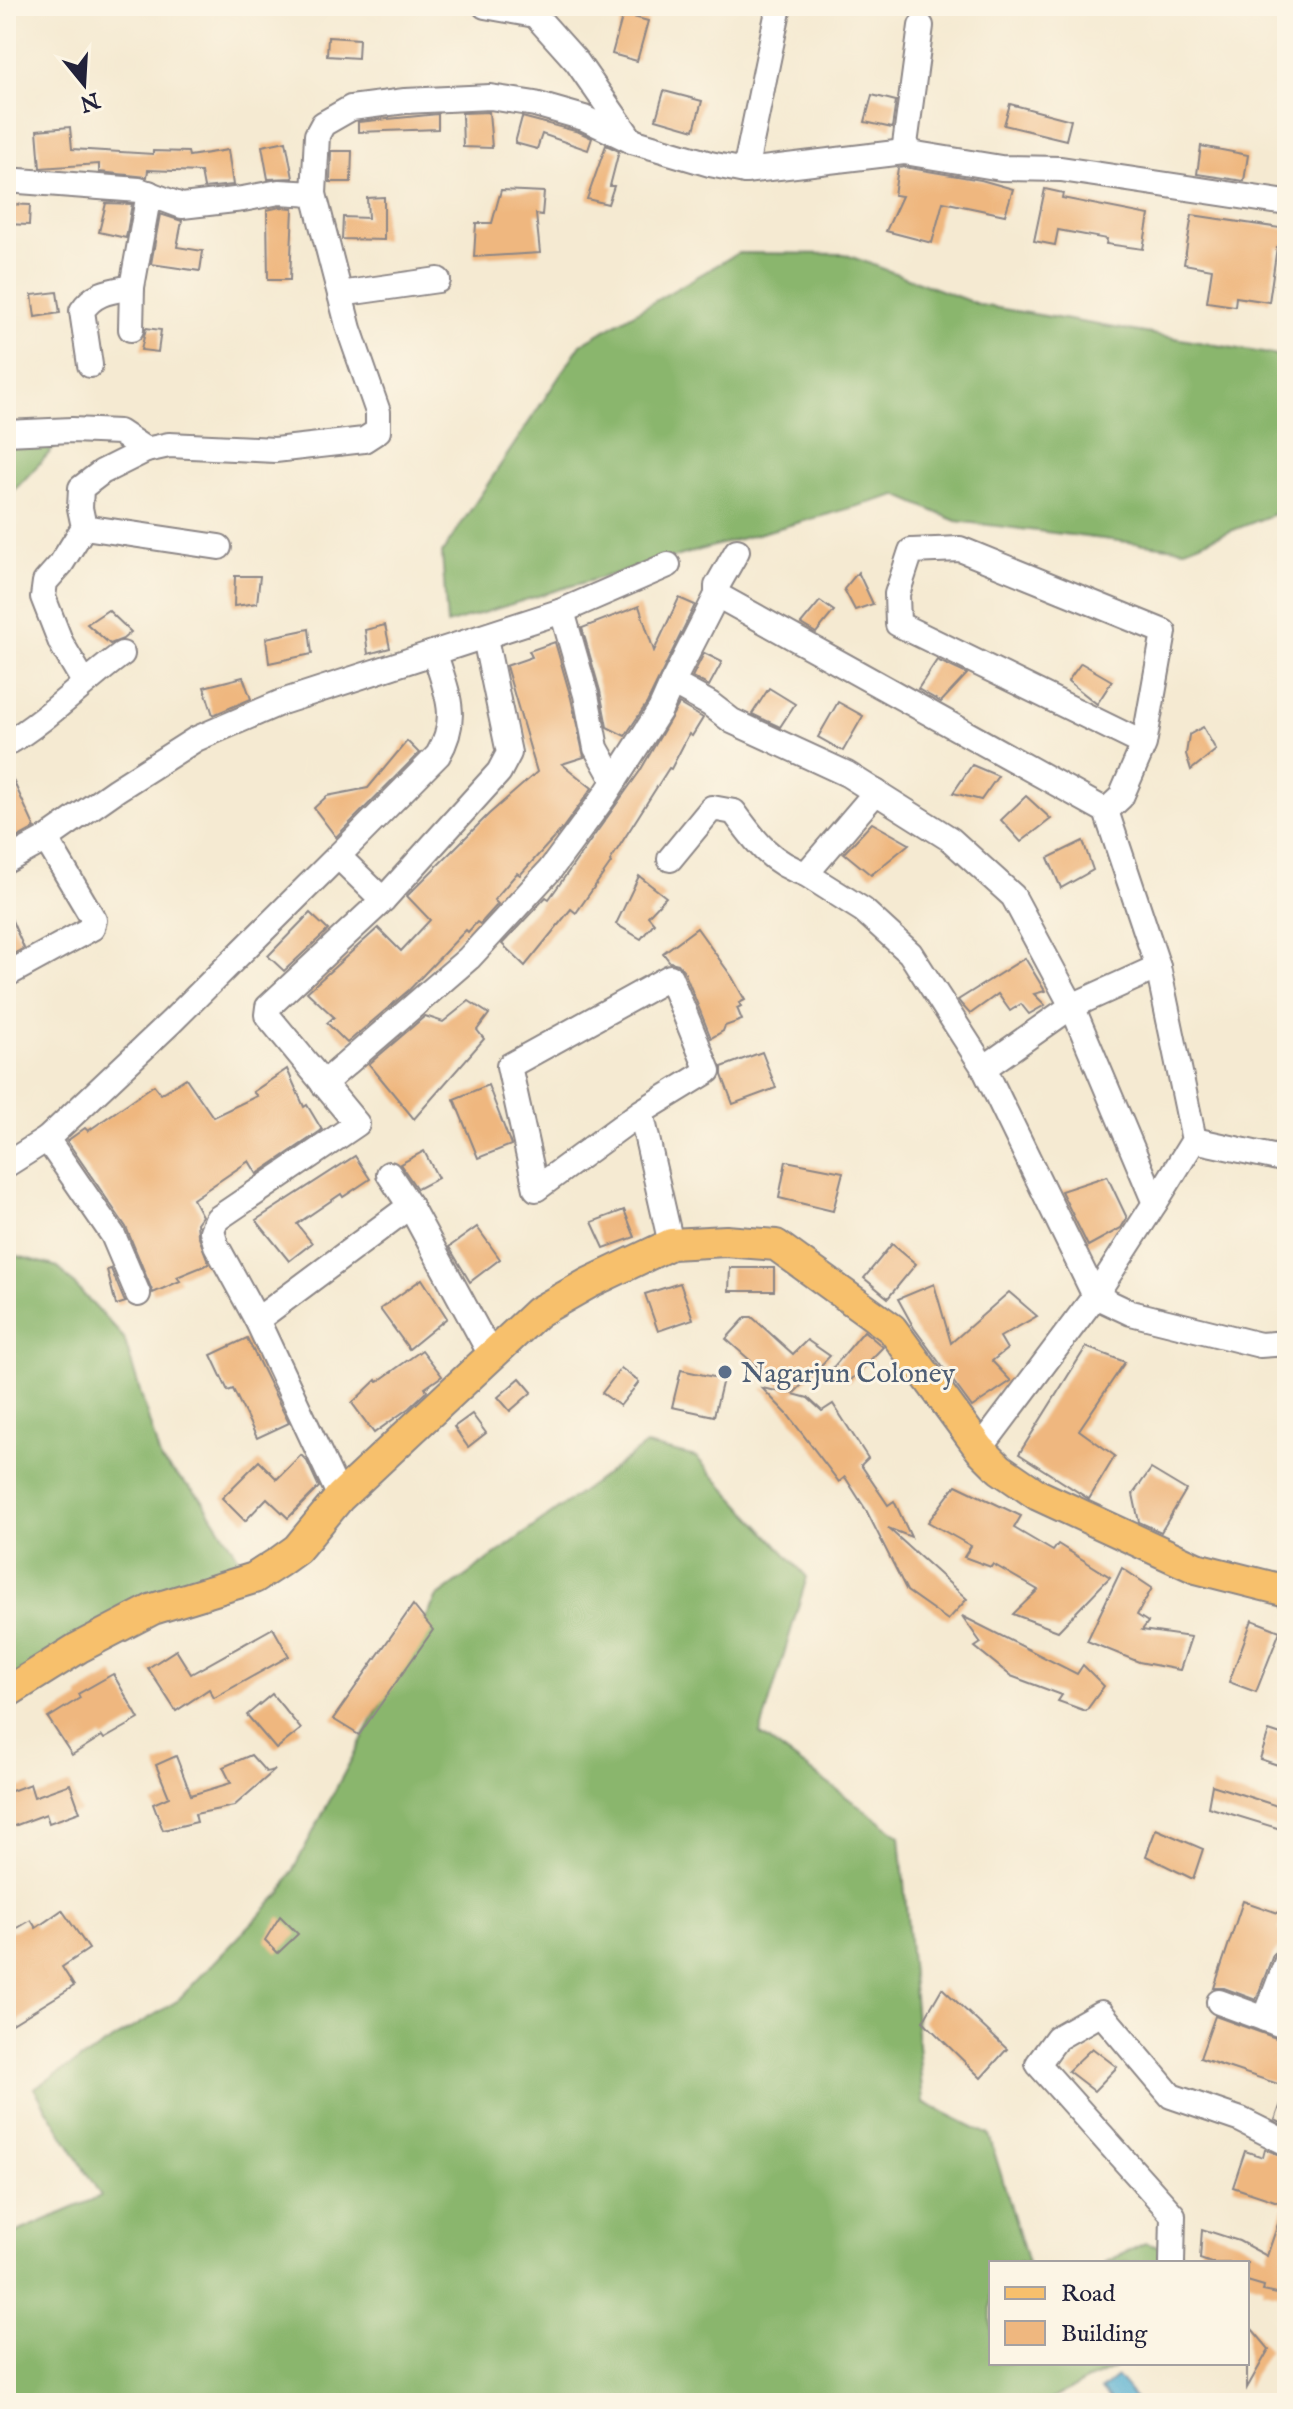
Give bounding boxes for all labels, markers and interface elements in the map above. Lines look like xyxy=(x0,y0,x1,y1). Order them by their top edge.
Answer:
north arrow xyxy=(44,44,124,124)
text: N xyxy=(76,85,104,117)
place label: Nagarjun Coloney xyxy=(741,1357,956,1392)
marker: Nagarjun Coloney xyxy=(716,1363,734,1381)
legend xyxy=(989,2261,1249,2365)
text: Road xyxy=(1061,2279,1115,2310)
text: Building xyxy=(1061,2319,1148,2350)

